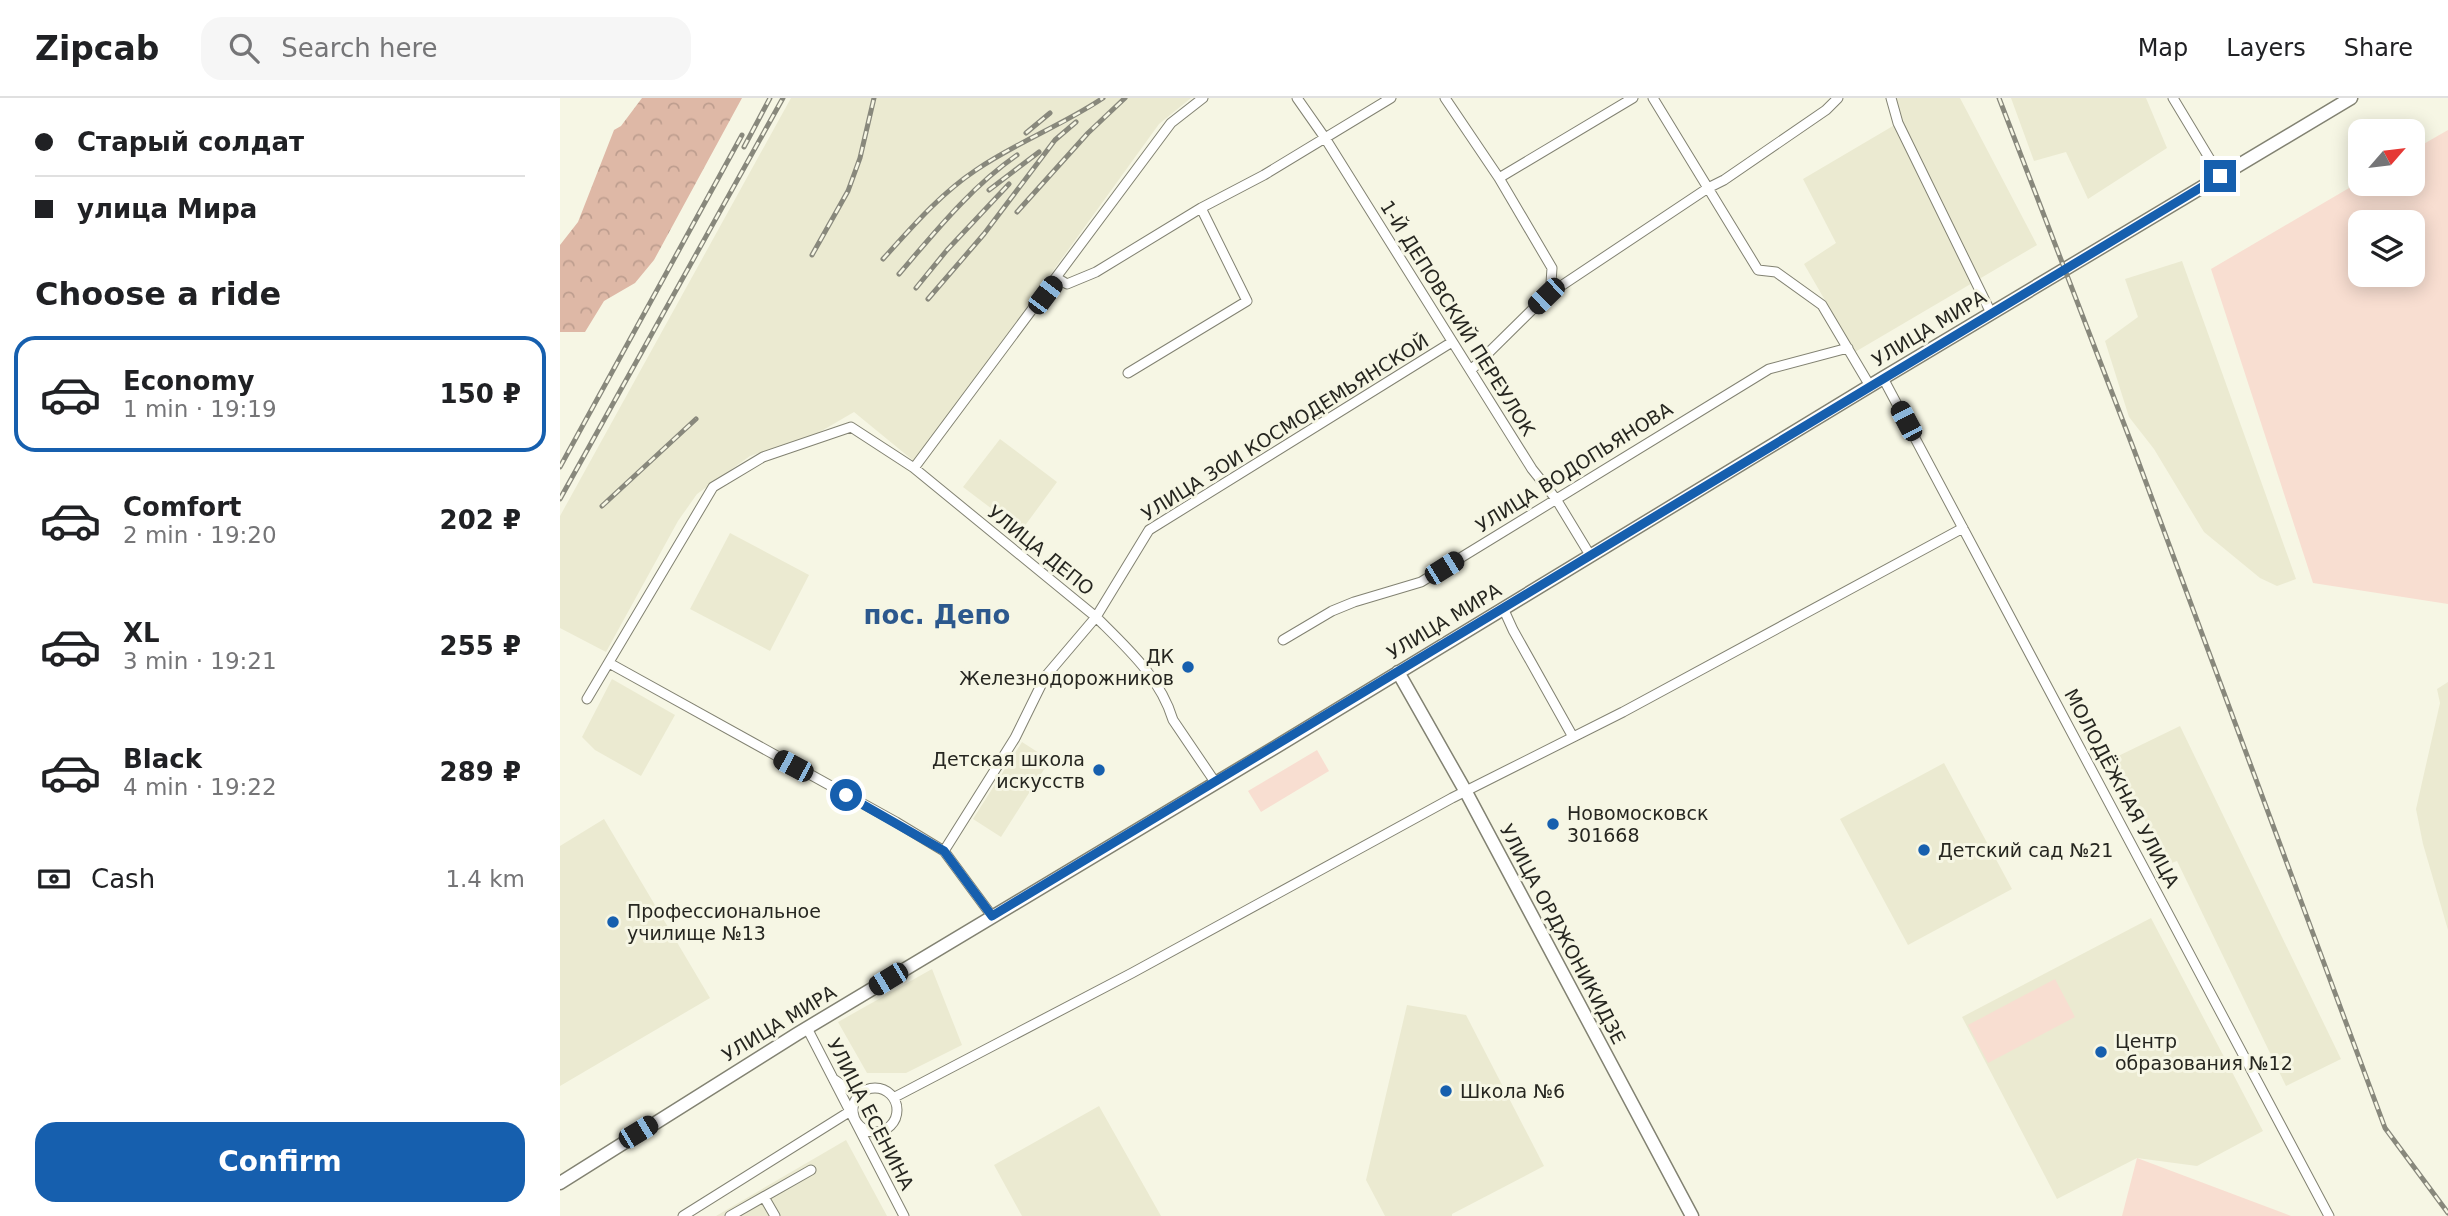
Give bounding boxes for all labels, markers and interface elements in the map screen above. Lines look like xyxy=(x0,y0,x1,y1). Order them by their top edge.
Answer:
search box xyxy=(201,17,691,80)
text: Zipcab xyxy=(35,29,159,68)
icon: search xyxy=(225,29,263,67)
text: Search here xyxy=(281,33,438,63)
text: Map xyxy=(2138,34,2188,62)
text: Layers xyxy=(2226,34,2306,62)
text: Share xyxy=(2344,34,2413,62)
north arrow xyxy=(2348,119,2426,196)
map controls xyxy=(2348,119,2425,287)
text: Старый солдат xyxy=(77,127,304,157)
route end xyxy=(2204,160,2236,192)
text: улица Мира xyxy=(77,194,257,224)
street label: 1-Й ДЕПОВСКИЙ ПЕРЕУЛОК xyxy=(1376,196,1540,440)
button: layers xyxy=(2348,210,2425,287)
car xyxy=(1024,272,1067,318)
car xyxy=(1524,274,1569,318)
text: Choose a ride xyxy=(35,275,281,313)
street label: УЛИЦА МИРА xyxy=(1868,285,1990,371)
street label: УЛИЦА ЗОИ КОСМОДЕМЬЯНСКОЙ xyxy=(1138,329,1432,525)
icon: car xyxy=(39,363,102,426)
text: Economy xyxy=(123,366,254,396)
text: 150 ₽ xyxy=(440,379,521,409)
text: 1 min · 19:19 xyxy=(123,396,277,422)
street label: УЛИЦА ВОДОПЬЯНОВА xyxy=(1472,397,1676,537)
car xyxy=(1887,398,1926,444)
icon: car xyxy=(39,489,102,552)
text: Comfort xyxy=(123,492,241,522)
street label: УЛИЦА ДЕПО xyxy=(984,501,1098,599)
text: 202 ₽ xyxy=(440,505,521,535)
text: 2 min · 19:20 xyxy=(123,522,277,548)
car xyxy=(1421,548,1468,588)
street label: УЛИЦА МИРА xyxy=(1383,578,1505,664)
district label: пос. Депо xyxy=(864,600,1010,630)
icon: car xyxy=(39,615,102,678)
text: XL xyxy=(123,618,160,648)
text: 255 ₽ xyxy=(440,631,521,661)
place label: ДК Железнодорожников xyxy=(959,645,1175,689)
text: 3 min · 19:21 xyxy=(123,648,277,674)
marker: ДК Железнодорожников xyxy=(1180,659,1196,675)
street label: МОЛОДЁЖНАЯ УЛИЦА xyxy=(2060,685,2184,891)
icon: car xyxy=(39,741,102,804)
text: Black xyxy=(123,744,202,774)
car xyxy=(770,747,817,785)
place label: Детская школа искусств xyxy=(932,748,1085,792)
text: 289 ₽ xyxy=(440,757,521,787)
marker: Детская школа искусств xyxy=(1091,762,1107,778)
text: 4 min · 19:22 xyxy=(123,774,277,800)
route start xyxy=(830,779,862,811)
place label: Новомосковск 301668 xyxy=(1567,802,1708,846)
marker: Новомосковск 301668 xyxy=(1545,816,1561,832)
street label: УЛИЦА ОРДЖОНИКИДЗЕ xyxy=(1496,820,1630,1048)
place label: Детский сад №21 xyxy=(1938,839,2113,861)
marker: Детский сад №21 xyxy=(1916,842,1932,858)
icon: cash xyxy=(35,860,73,898)
text: Cash xyxy=(91,864,155,894)
text: 1.4 km xyxy=(445,866,525,892)
place label: Профессиональное училище №13 xyxy=(627,900,821,944)
marker: Профессиональное училище №13 xyxy=(605,914,621,930)
car xyxy=(865,959,912,999)
street label: УЛИЦА МИРА xyxy=(718,980,840,1066)
place label: Центр образования №12 xyxy=(2115,1030,2293,1074)
street label: УЛИЦА ЕСЕНИНА xyxy=(823,1035,919,1193)
marker: Центр образования №12 xyxy=(2093,1044,2109,1060)
place label: Школа №6 xyxy=(1460,1080,1565,1102)
marker: Школа №6 xyxy=(1438,1083,1454,1099)
car xyxy=(615,1112,662,1152)
button: Confirm xyxy=(35,1122,525,1202)

